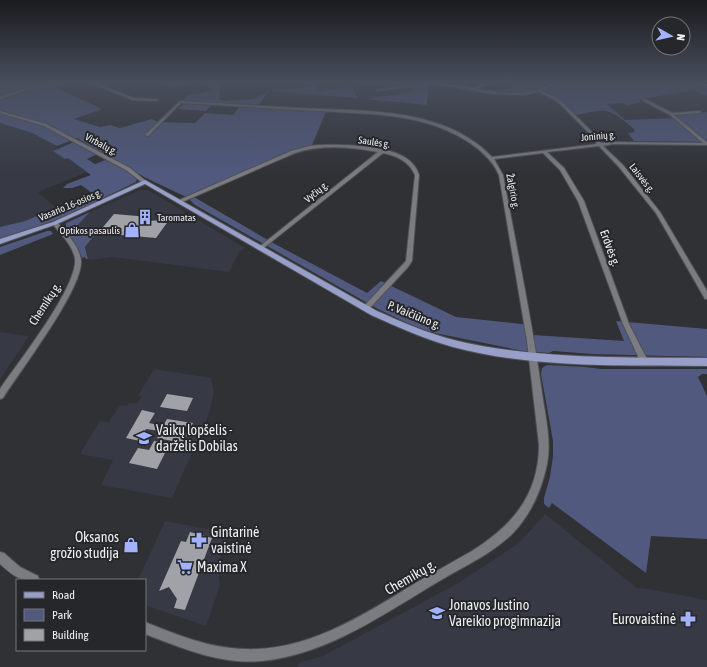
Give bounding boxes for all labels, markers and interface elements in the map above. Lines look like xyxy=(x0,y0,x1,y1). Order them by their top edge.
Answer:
north arrow xyxy=(651,16,691,56)
text: N xyxy=(675,33,687,41)
street label: Joninių g. xyxy=(580,129,616,143)
street label: Virbalų g. xyxy=(83,131,119,157)
street label: Saulės g. xyxy=(358,134,391,150)
street label: Laisvės g. xyxy=(627,161,657,195)
street label: Žalgirio g. xyxy=(504,172,522,210)
street label: Vyčių g. xyxy=(302,179,330,205)
street label: Vasario 16-osios g. xyxy=(37,187,103,223)
building icon: Taromatas xyxy=(136,208,154,226)
place label: Taromatas xyxy=(157,212,196,223)
shop icon: Optikos pasaulis xyxy=(123,221,141,239)
place label: Optikos pasaulis xyxy=(60,225,120,236)
street label: Erdvės g. xyxy=(597,228,623,268)
street label: Chemikų g. xyxy=(26,280,64,328)
street label: P. Vaičiūno g. xyxy=(386,298,442,332)
place label: Vaikų lopšelis - darželis Dobilas xyxy=(156,422,238,454)
school or university icon: Vaikų lopšelis - darželis Dobilas xyxy=(135,429,153,447)
place label: Gintarinė vaistinė xyxy=(211,524,259,556)
place label: Oksanos grožio studija xyxy=(50,529,119,561)
pharmacy icon: Gintarinė vaistinė xyxy=(190,531,208,549)
shop icon: Oksanos grožio studija xyxy=(122,536,140,554)
street label: Chemikų g. xyxy=(382,556,438,598)
supermarket icon: Maxima X xyxy=(176,558,194,576)
place label: Maxima X xyxy=(197,559,247,575)
legend xyxy=(16,579,146,651)
text: Road xyxy=(52,588,75,602)
place label: Jonavos Justino Vareikio progimnazija xyxy=(449,597,561,629)
school or university icon: Jonavos Justino Vareikio progimnazija xyxy=(428,604,446,622)
text: Park xyxy=(52,608,73,622)
pharmacy icon: Eurovaistinė xyxy=(679,610,697,628)
place label: Eurovaistinė xyxy=(612,611,676,627)
text: Building xyxy=(52,628,90,642)

